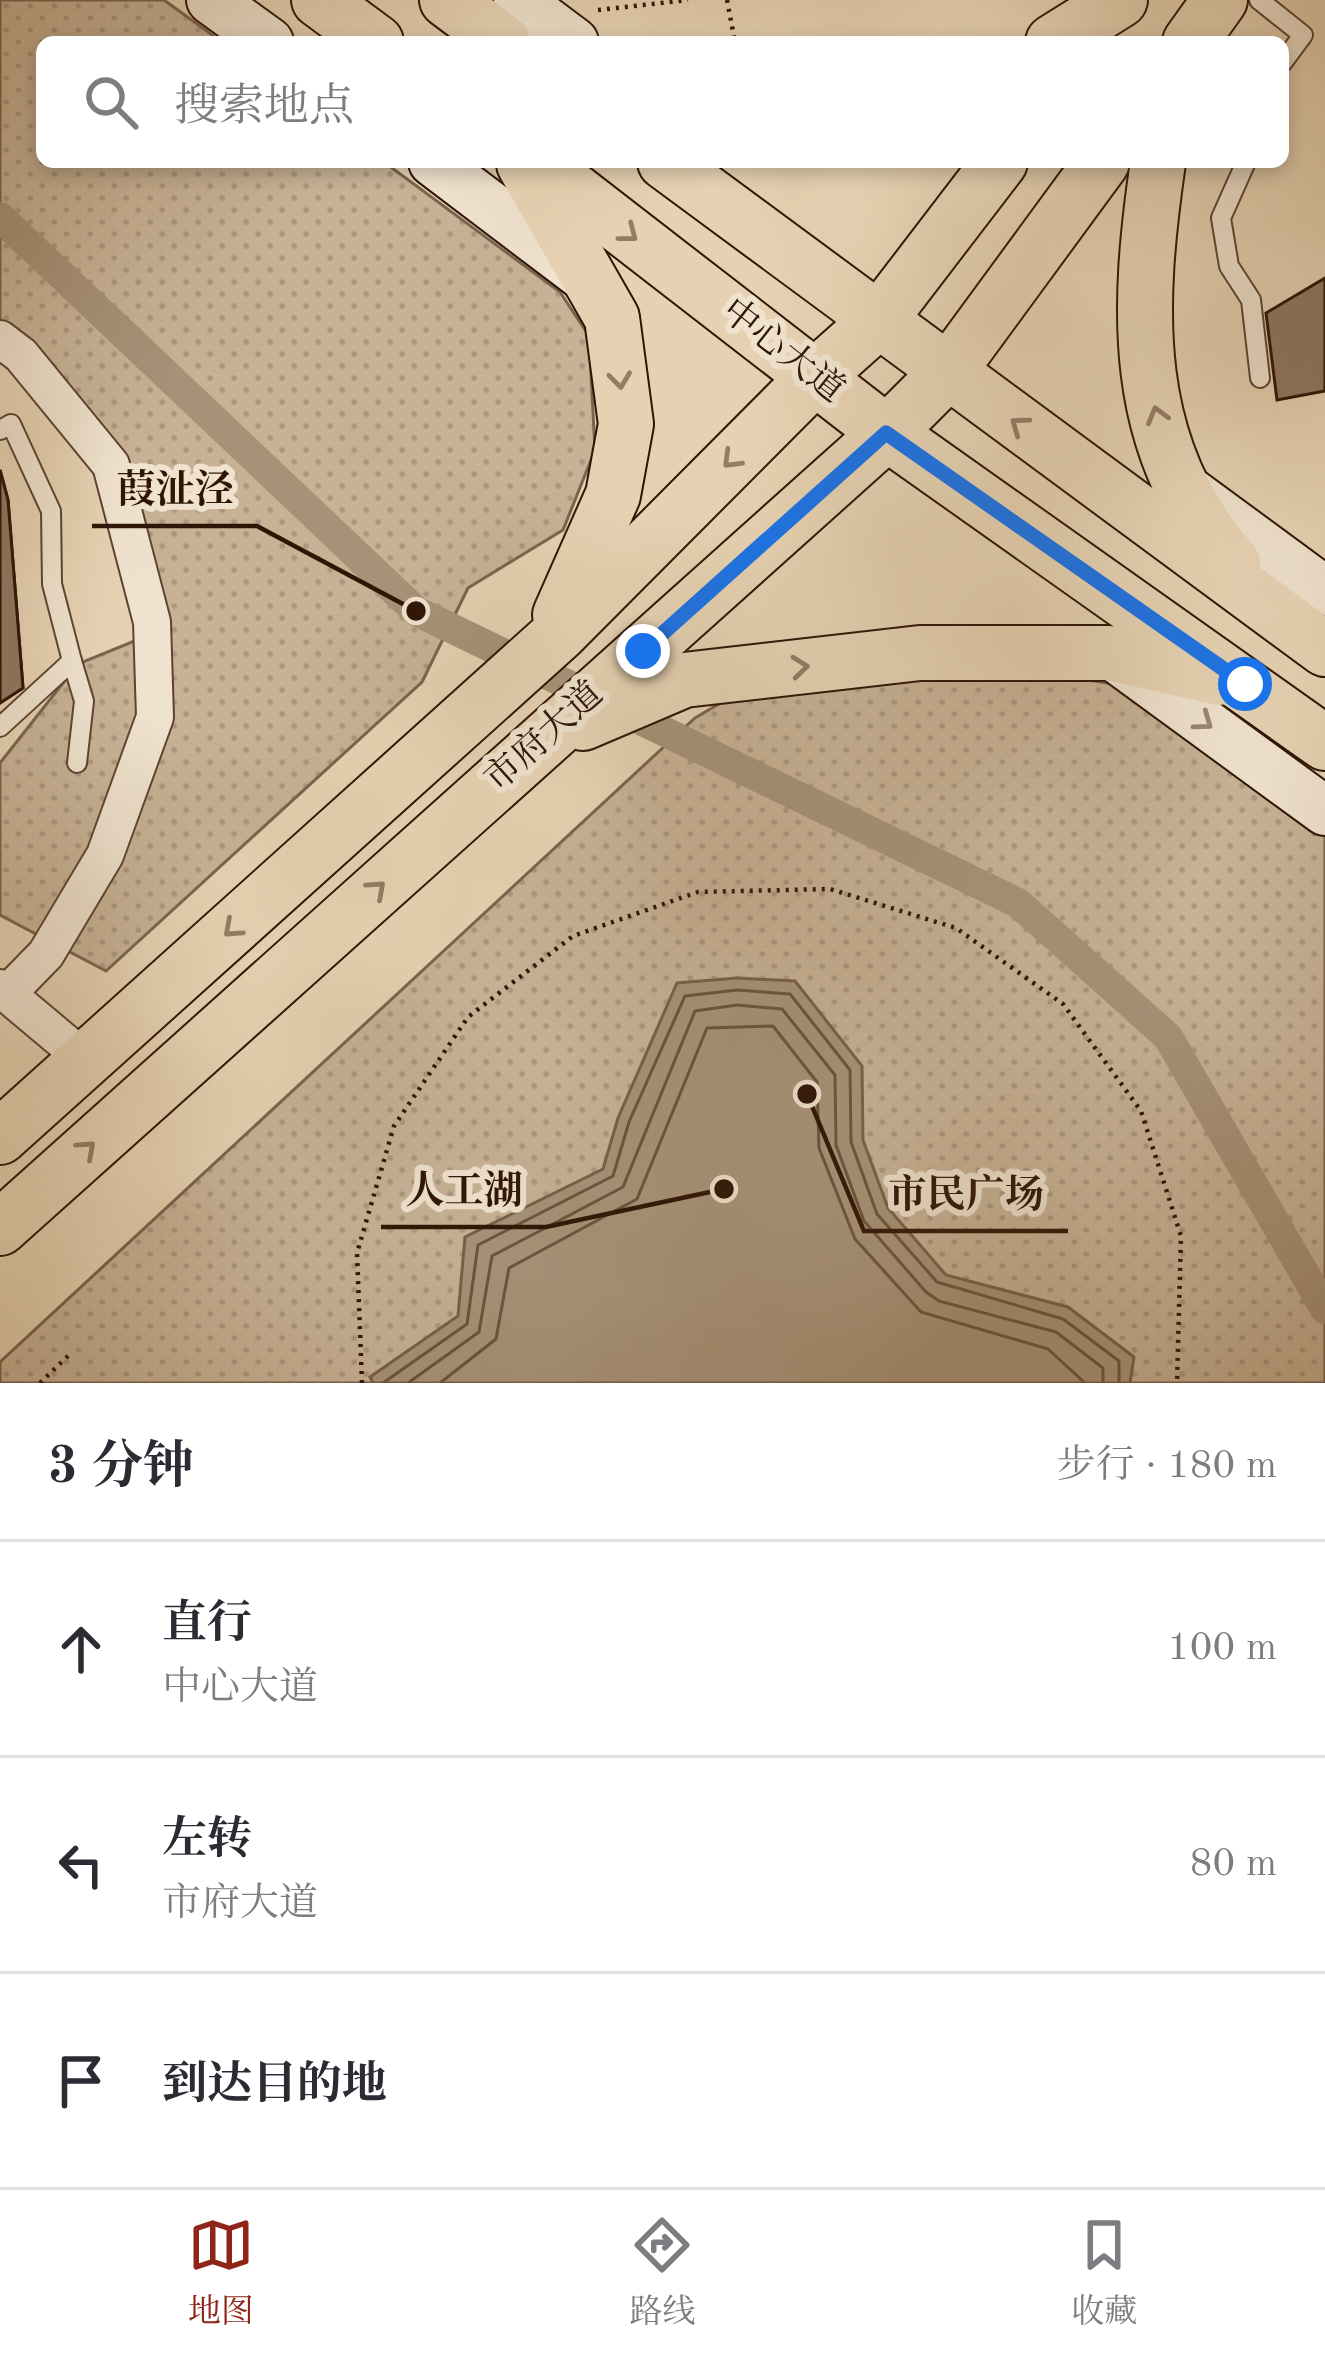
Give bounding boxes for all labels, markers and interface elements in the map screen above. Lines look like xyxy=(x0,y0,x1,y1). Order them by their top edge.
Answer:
search box xyxy=(36,36,1289,168)
icon: search xyxy=(78,69,144,135)
text: 搜索地点 xyxy=(174,86,354,131)
one-way arrow xyxy=(616,220,638,241)
street label: 中心大道 xyxy=(714,290,852,411)
one-way arrow xyxy=(607,371,633,390)
one-way arrow xyxy=(1146,406,1171,426)
one-way arrow xyxy=(1011,417,1033,439)
one-way arrow xyxy=(723,446,745,468)
callout: 葭沚泾 xyxy=(92,451,257,526)
text: 葭沚泾 xyxy=(116,468,234,511)
route end xyxy=(616,624,670,678)
one-way arrow xyxy=(790,654,810,680)
route start xyxy=(1218,657,1272,711)
street label: 市府大道 xyxy=(477,673,611,800)
one-way arrow xyxy=(1191,708,1212,730)
one-way arrow xyxy=(364,882,385,903)
one-way arrow xyxy=(225,915,246,936)
one-way arrow xyxy=(73,1142,95,1163)
callout: 人工湖 xyxy=(381,1152,546,1227)
callout: 市民广场 xyxy=(864,1156,1068,1231)
text: 人工湖 xyxy=(405,1170,523,1212)
text: 市民广场 xyxy=(888,1173,1044,1216)
text: 3 分钟 xyxy=(48,1443,194,1494)
text: 步行 · 180 m xyxy=(1056,1447,1277,1486)
text: 直行 xyxy=(162,1603,252,1648)
icon: ahead xyxy=(48,1616,114,1682)
text: 100 m xyxy=(1167,1629,1277,1668)
text: 中心大道 xyxy=(162,1669,318,1708)
text: 左转 xyxy=(162,1819,252,1864)
icon: left xyxy=(48,1832,114,1898)
text: 80 m xyxy=(1190,1845,1277,1884)
text: 市府大道 xyxy=(162,1885,318,1924)
icon: arrive xyxy=(48,2048,114,2114)
text: 到达目的地 xyxy=(162,2064,387,2109)
tab: 地图 xyxy=(188,2212,254,2334)
tab: 路线 xyxy=(629,2212,695,2334)
tab: 收藏 xyxy=(1071,2212,1137,2334)

